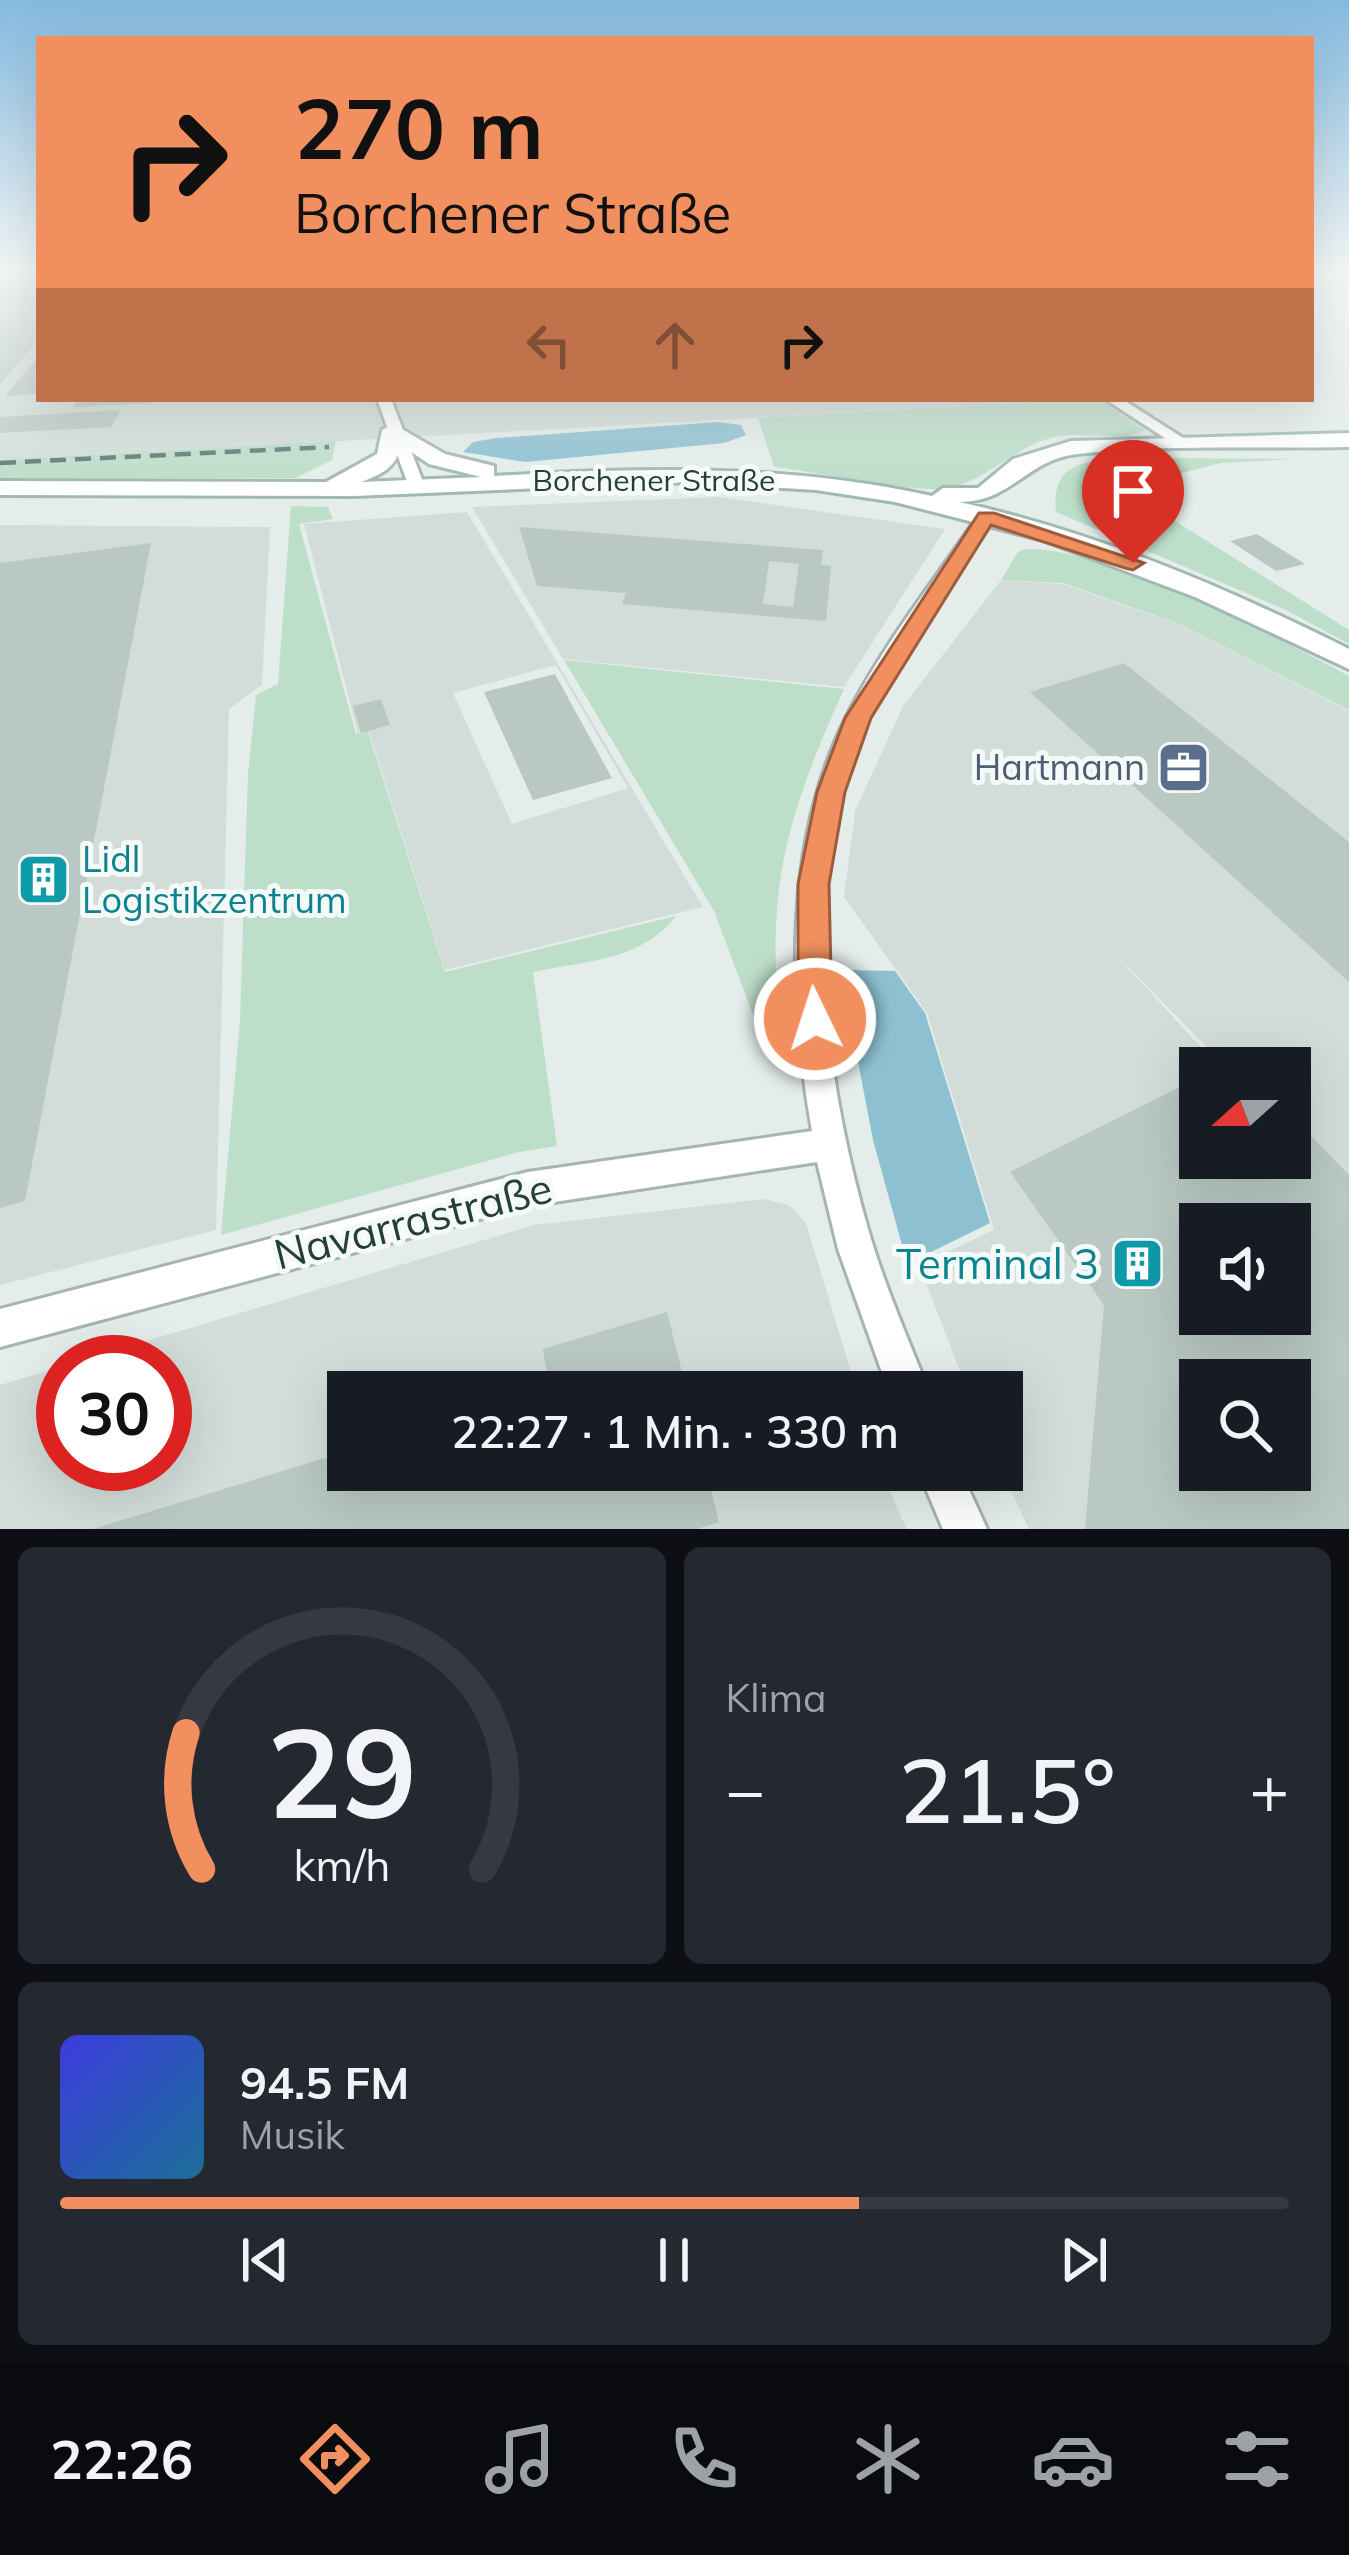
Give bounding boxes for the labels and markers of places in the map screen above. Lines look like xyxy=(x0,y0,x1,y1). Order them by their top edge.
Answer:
pin xyxy=(1082,440,1184,563)
office icon: Hartmann xyxy=(1156,739,1212,795)
place label: Hartmann xyxy=(974,744,1145,789)
place label: Lidl Logistikzentrum xyxy=(82,836,347,922)
building icon: Lidl Logistikzentrum xyxy=(15,852,71,908)
building icon: Terminal 3 xyxy=(1110,1236,1166,1292)
place label: Terminal 3 xyxy=(896,1237,1099,1290)

